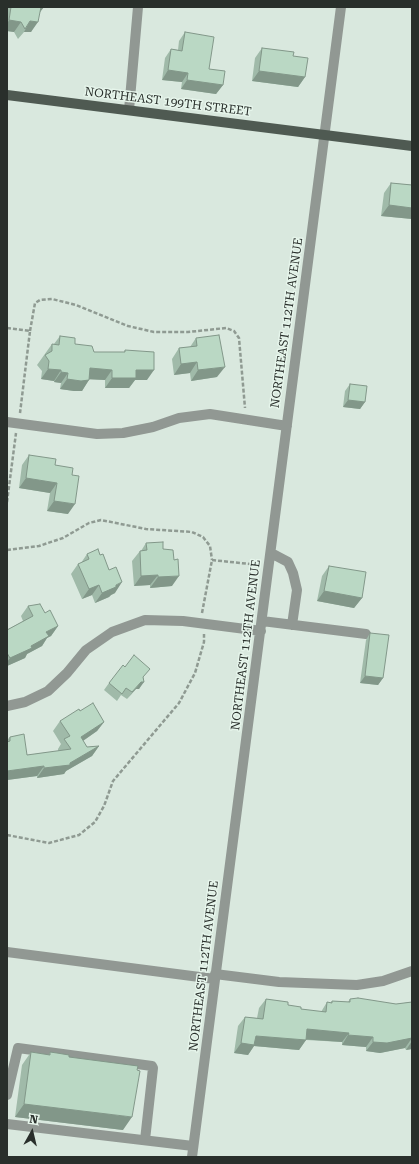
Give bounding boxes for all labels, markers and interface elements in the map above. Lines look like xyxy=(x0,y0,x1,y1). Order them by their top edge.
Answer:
street label: NORTHEAST 199TH STREET xyxy=(84,85,252,119)
street label: NORTHEAST 112TH AVENUE xyxy=(268,237,306,409)
street label: NORTHEAST 112TH AVENUE xyxy=(228,559,264,731)
street label: NORTHEAST 112TH AVENUE xyxy=(186,880,222,1052)
north arrow xyxy=(12,1112,52,1152)
text: N xyxy=(29,1113,39,1127)

